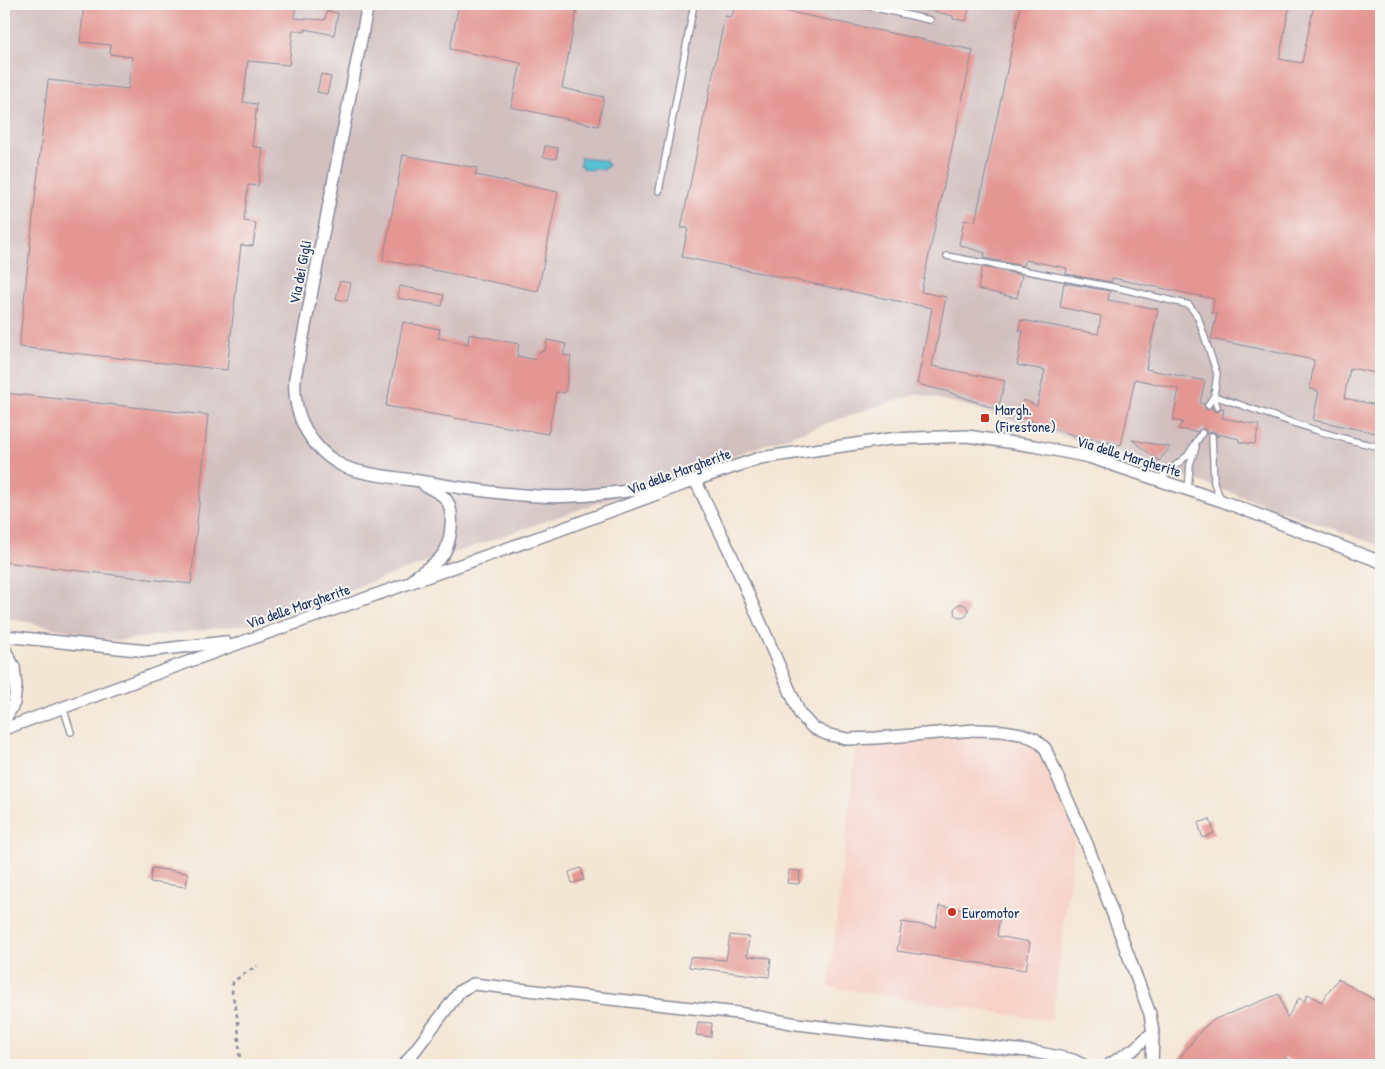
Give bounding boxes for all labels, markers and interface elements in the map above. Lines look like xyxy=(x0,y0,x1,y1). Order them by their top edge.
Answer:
street label: Via dei Gigli xyxy=(284,238,316,306)
place label: Margh. (Firestone) xyxy=(995,399,1056,437)
marker: Margh. (Firestone) xyxy=(979,412,991,424)
street label: Via delle Margherite xyxy=(1074,430,1184,482)
street label: Via delle Margherite xyxy=(624,443,734,499)
street label: Via delle Margherite xyxy=(243,578,353,634)
place label: Euromotor xyxy=(962,902,1020,923)
marker: Euromotor xyxy=(946,906,958,918)

